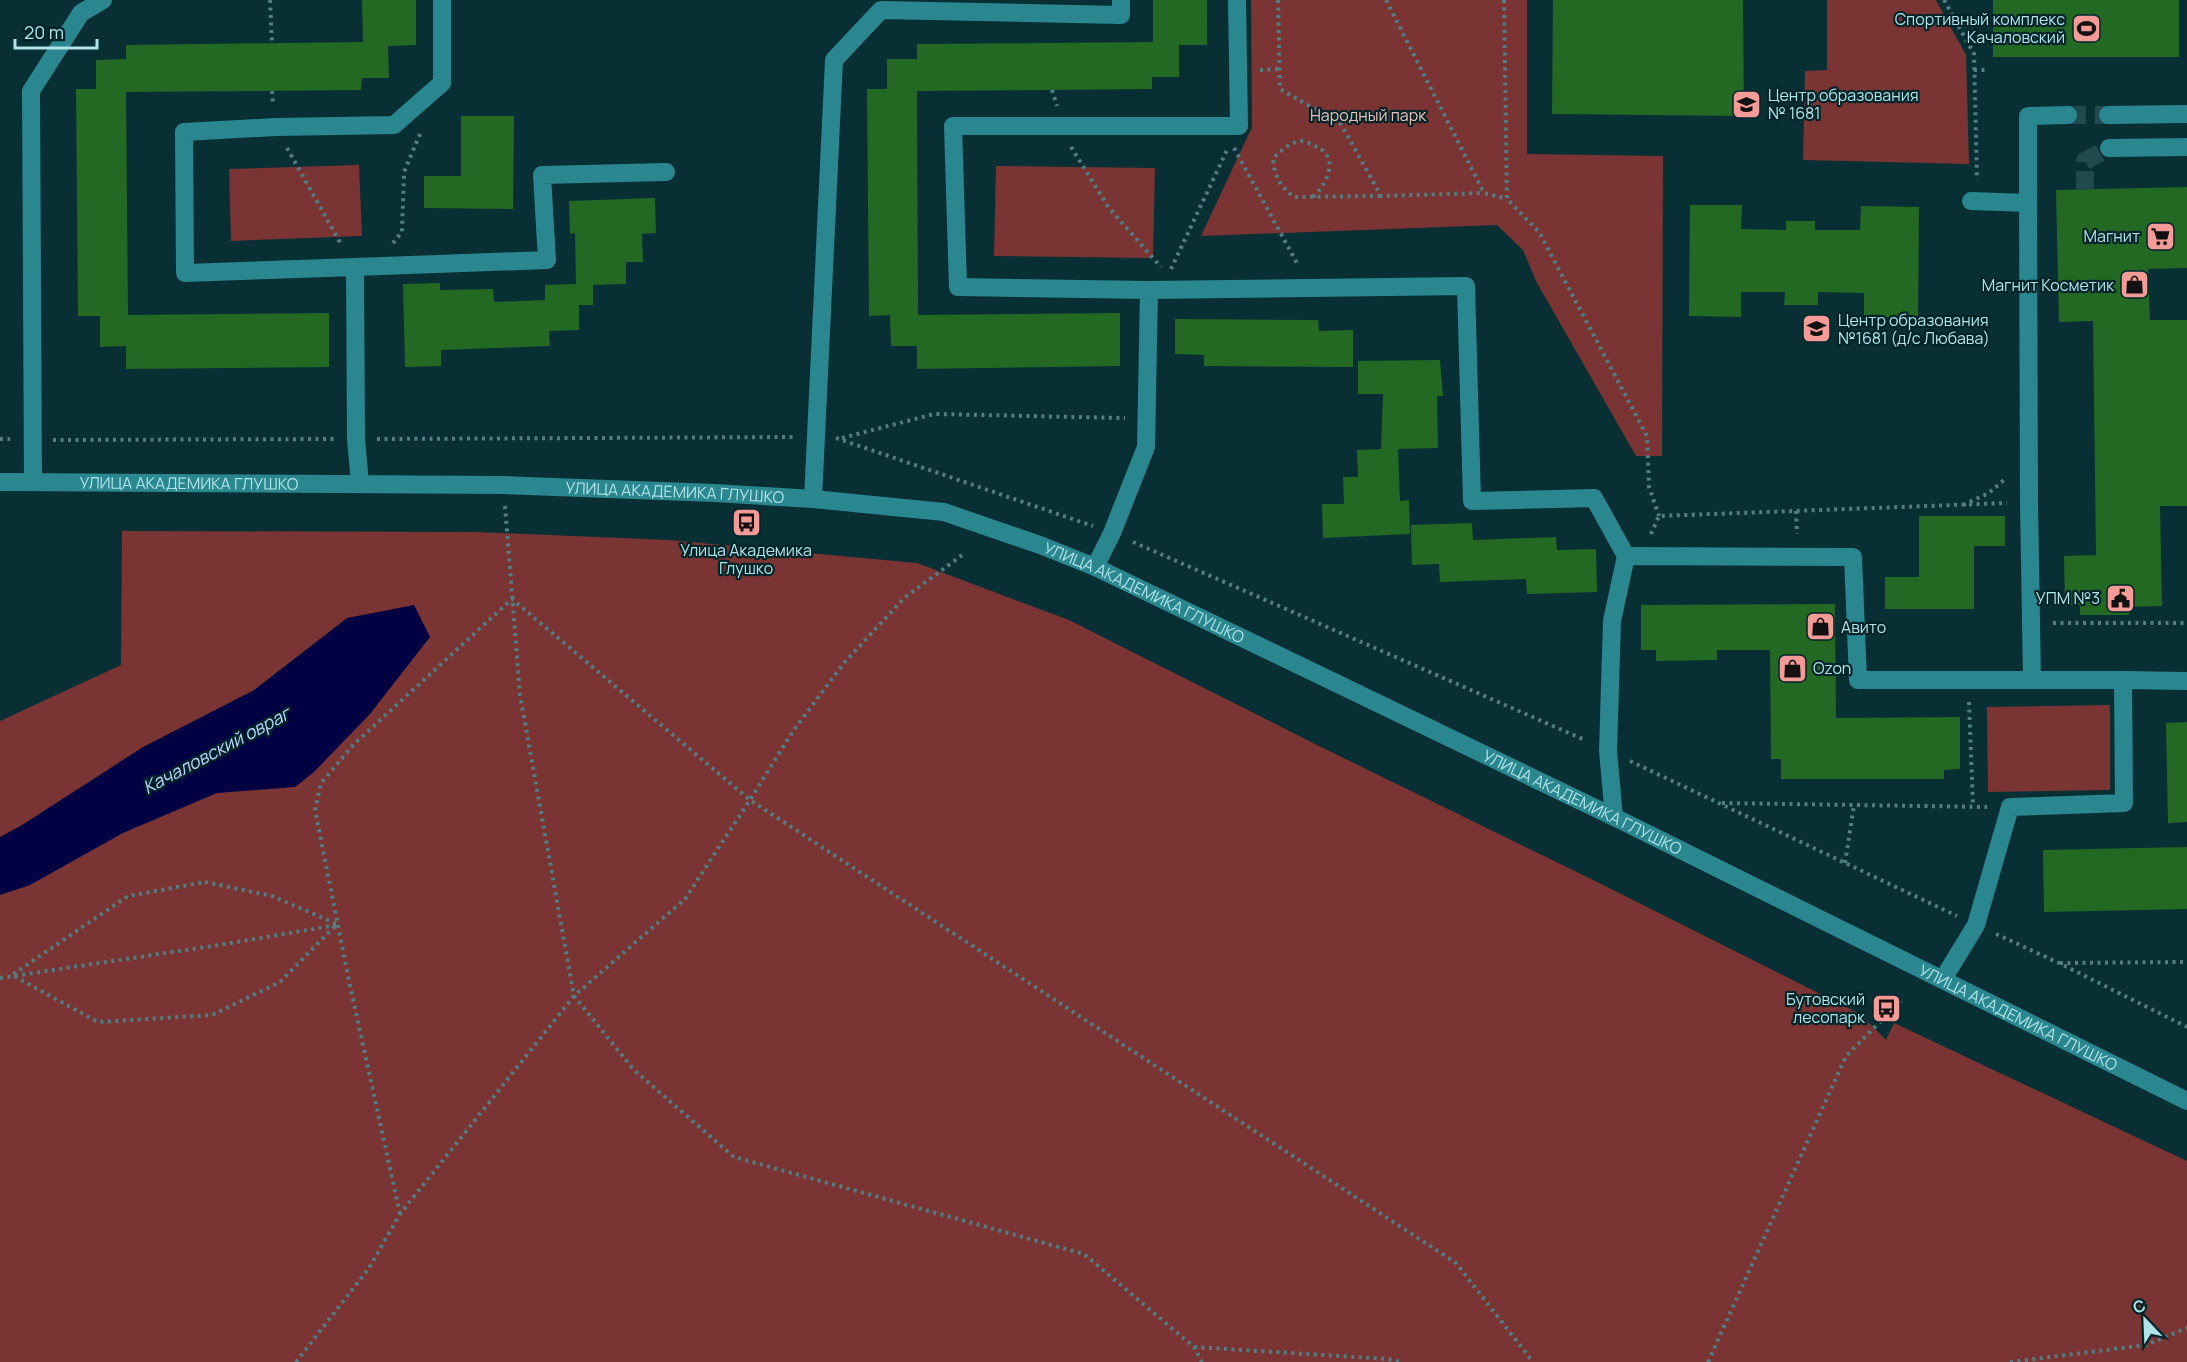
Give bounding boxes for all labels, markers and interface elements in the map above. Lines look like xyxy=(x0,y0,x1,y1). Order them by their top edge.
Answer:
place label: Спортивный комплекс Качаловский xyxy=(1895,8,2065,48)
scale bar xyxy=(15,12,98,50)
sports icon: Спортивный комплекс Качаловский xyxy=(2070,12,2102,44)
text: 20 m xyxy=(24,20,64,44)
place label: Центр образования № 1681 xyxy=(1768,84,1919,124)
school or university icon: Центр образования № 1681 xyxy=(1731,88,1763,120)
park label: Народный парк xyxy=(1310,104,1427,126)
supermarket icon: Магнит xyxy=(2145,220,2177,252)
place label: Магнит xyxy=(2084,225,2140,247)
shop icon: Магнит Косметик xyxy=(2119,269,2151,301)
place label: Магнит Косметик xyxy=(1982,274,2115,296)
place label: Центр образования №1681 (д/с Любава) xyxy=(1838,309,1990,349)
school or university icon: Центр образования №1681 (д/с Любава) xyxy=(1801,313,1833,345)
street label: УЛИЦА АКАДЕМИКА ГЛУШКО xyxy=(80,471,299,495)
street label: УЛИЦА АКАДЕМИКА ГЛУШКО xyxy=(565,476,785,508)
bus stop icon: Улица Академика Глушко xyxy=(730,506,762,538)
street label: УЛИЦА АКАДЕМИКА ГЛУШКО xyxy=(1041,537,1249,649)
place label: Улица Академика Глушко xyxy=(680,539,812,579)
public building icon: УПМ №3 xyxy=(2105,582,2137,614)
place label: УПМ №3 xyxy=(2036,587,2100,609)
shop icon: Авито xyxy=(1804,611,1836,643)
place label: Авито xyxy=(1841,616,1886,638)
shop icon: Ozon xyxy=(1776,652,1808,684)
place label: Ozon xyxy=(1813,657,1851,679)
water label: Качаловский овраг xyxy=(138,700,296,799)
street label: УЛИЦА АКАДЕМИКА ГЛУШКО xyxy=(1479,745,1686,860)
street label: УЛИЦА АКАДЕМИКА ГЛУШКО xyxy=(1915,959,2122,1076)
place label: Бутовский лесопарк xyxy=(1786,988,1866,1028)
bus stop icon: Бутовский лесопарк xyxy=(1870,992,1902,1024)
north arrow xyxy=(2115,1290,2175,1350)
text: С xyxy=(2129,1294,2149,1319)

